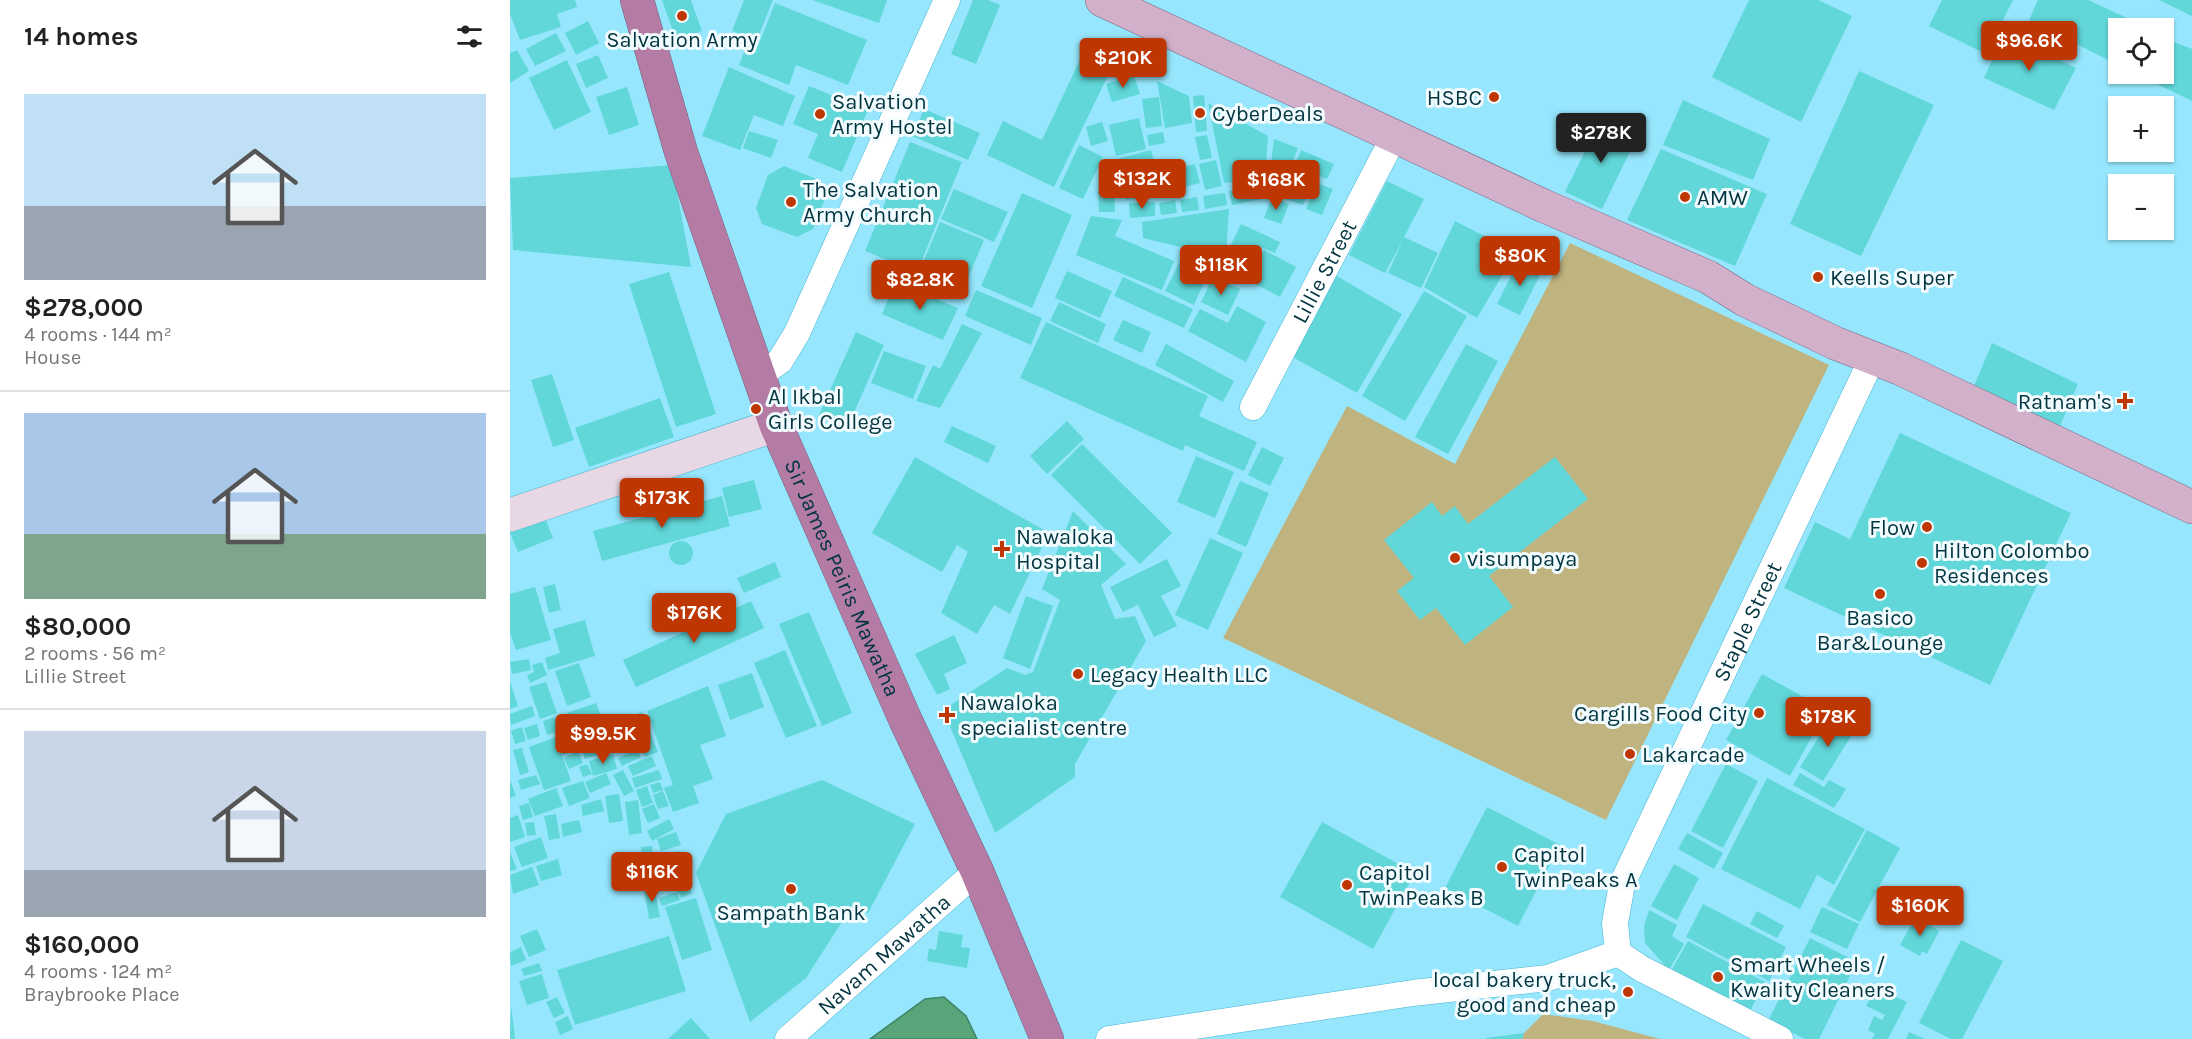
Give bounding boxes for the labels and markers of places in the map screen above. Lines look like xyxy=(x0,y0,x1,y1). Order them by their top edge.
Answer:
marker: Salvation Army xyxy=(675,9,689,23)
pin: $96.6K xyxy=(1980,21,2078,72)
place label: Salvation Army xyxy=(606,27,758,53)
pin: $210K xyxy=(1081,38,1165,89)
place label: HSBC xyxy=(1427,85,1482,111)
place label: Salvation Army Hostel xyxy=(832,89,953,140)
marker: HSBC xyxy=(1487,90,1501,104)
place label: CyberDeals xyxy=(1212,101,1324,127)
marker: CyberDeals xyxy=(1193,106,1207,120)
marker: Salvation Army Hostel xyxy=(813,107,827,121)
pin: $278K xyxy=(1559,113,1643,164)
pin: $132K xyxy=(1100,159,1184,210)
pin: $168K xyxy=(1234,160,1318,211)
place label: The Salvation Army Church xyxy=(803,177,939,228)
place label: AMW xyxy=(1697,185,1748,211)
marker: AMW xyxy=(1678,190,1692,204)
marker: The Salvation Army Church xyxy=(784,195,798,209)
pin: $80K xyxy=(1484,236,1556,287)
pin: $118K xyxy=(1179,245,1263,296)
pin: $82.8K xyxy=(871,260,969,311)
place label: Keells Super xyxy=(1830,265,1954,291)
marker: Keells Super xyxy=(1811,270,1825,284)
place label: Al Ikbal Girls College xyxy=(768,384,892,435)
place label: Ratnam's xyxy=(2018,389,2112,415)
marker: Ratnam's xyxy=(2116,392,2134,410)
marker: Al Ikbal Girls College xyxy=(749,402,763,416)
pin: $173K xyxy=(620,478,704,529)
place label: Flow xyxy=(1869,515,1915,541)
marker: Flow xyxy=(1920,520,1934,534)
place label: Nawaloka Hospital xyxy=(1016,524,1114,575)
place label: Hilton Colombo Residences xyxy=(1934,538,2090,589)
marker: Nawaloka Hospital xyxy=(993,540,1011,558)
place label: visumpaya xyxy=(1467,546,1577,572)
marker: visumpaya xyxy=(1448,551,1462,565)
marker: Hilton Colombo Residences xyxy=(1915,556,1929,570)
marker: Basico Bar&Lounge xyxy=(1873,587,1887,601)
pin: $176K xyxy=(652,593,736,644)
place label: Basico Bar&Lounge xyxy=(1817,605,1943,656)
place label: Legacy Health LLC xyxy=(1090,662,1268,688)
marker: Legacy Health LLC xyxy=(1071,667,1085,681)
place label: Nawaloka specialist centre xyxy=(960,690,1127,741)
pin: $178K xyxy=(1786,697,1870,748)
place label: Cargills Food City xyxy=(1574,701,1747,727)
marker: Nawaloka specialist centre xyxy=(938,706,956,724)
marker: Cargills Food City xyxy=(1752,706,1766,720)
pin: $99.5K xyxy=(554,714,652,765)
place label: Lakarcade xyxy=(1642,742,1745,768)
marker: Lakarcade xyxy=(1623,747,1637,761)
place label: Capitol TwinPeaks A xyxy=(1514,842,1638,893)
pin: $116K xyxy=(610,852,694,903)
place label: Capitol TwinPeaks B xyxy=(1359,860,1484,911)
marker: Capitol TwinPeaks A xyxy=(1495,860,1509,874)
marker: Capitol TwinPeaks B xyxy=(1340,878,1354,892)
marker: Sampath Bank xyxy=(784,882,798,896)
pin: $160K xyxy=(1878,886,1962,937)
place label: Sampath Bank xyxy=(716,900,866,926)
place label: Smart Wheels / Kwality Cleaners xyxy=(1730,952,1895,1003)
place label: local bakery truck, good and cheap xyxy=(1433,967,1616,1018)
marker: Smart Wheels / Kwality Cleaners xyxy=(1711,970,1725,984)
marker: local bakery truck, good and cheap xyxy=(1621,985,1635,999)

